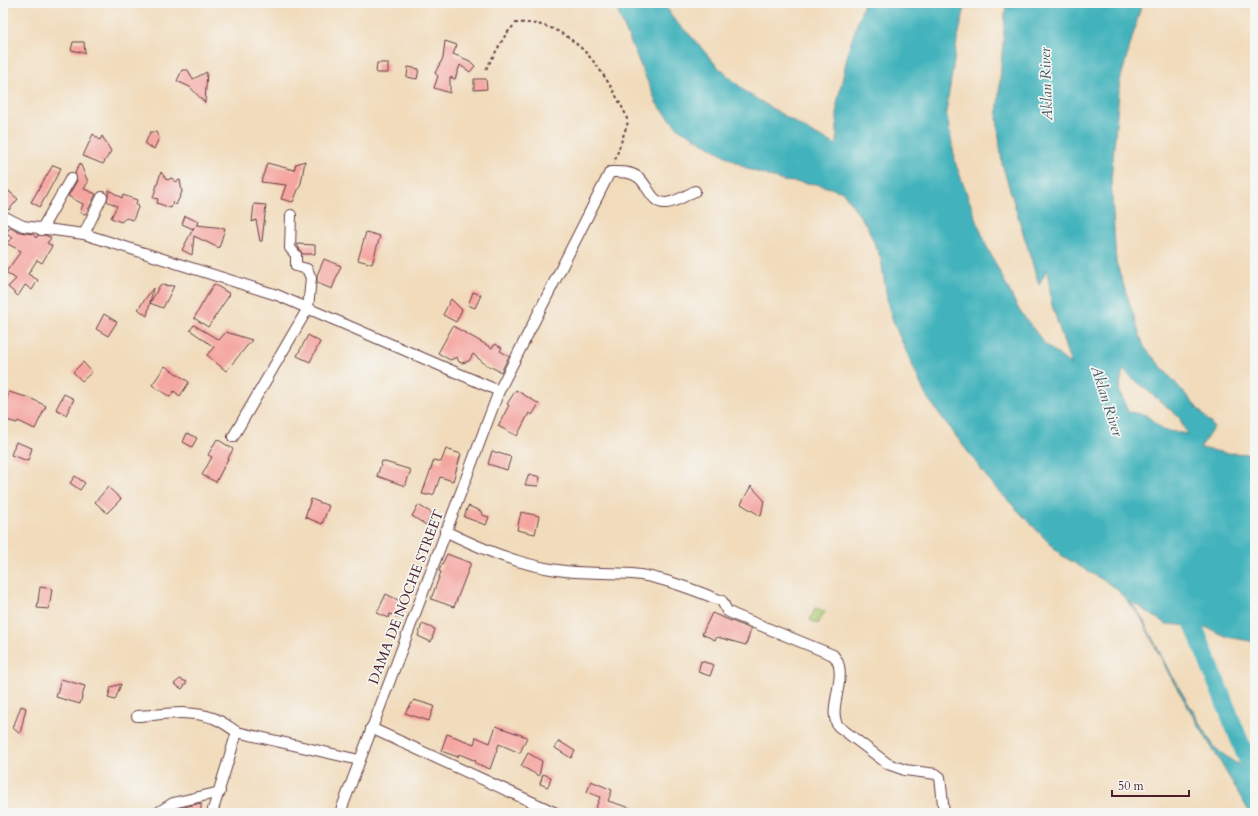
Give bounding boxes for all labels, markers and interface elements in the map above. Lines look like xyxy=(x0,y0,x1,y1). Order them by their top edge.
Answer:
water label: Aklan River xyxy=(1035,46,1057,122)
water label: Aklan River xyxy=(1086,362,1128,440)
street label: DAMA DE NOCHE STREET xyxy=(364,507,448,687)
scale bar xyxy=(1112,772,1189,798)
text: 50 m xyxy=(1118,778,1145,794)

